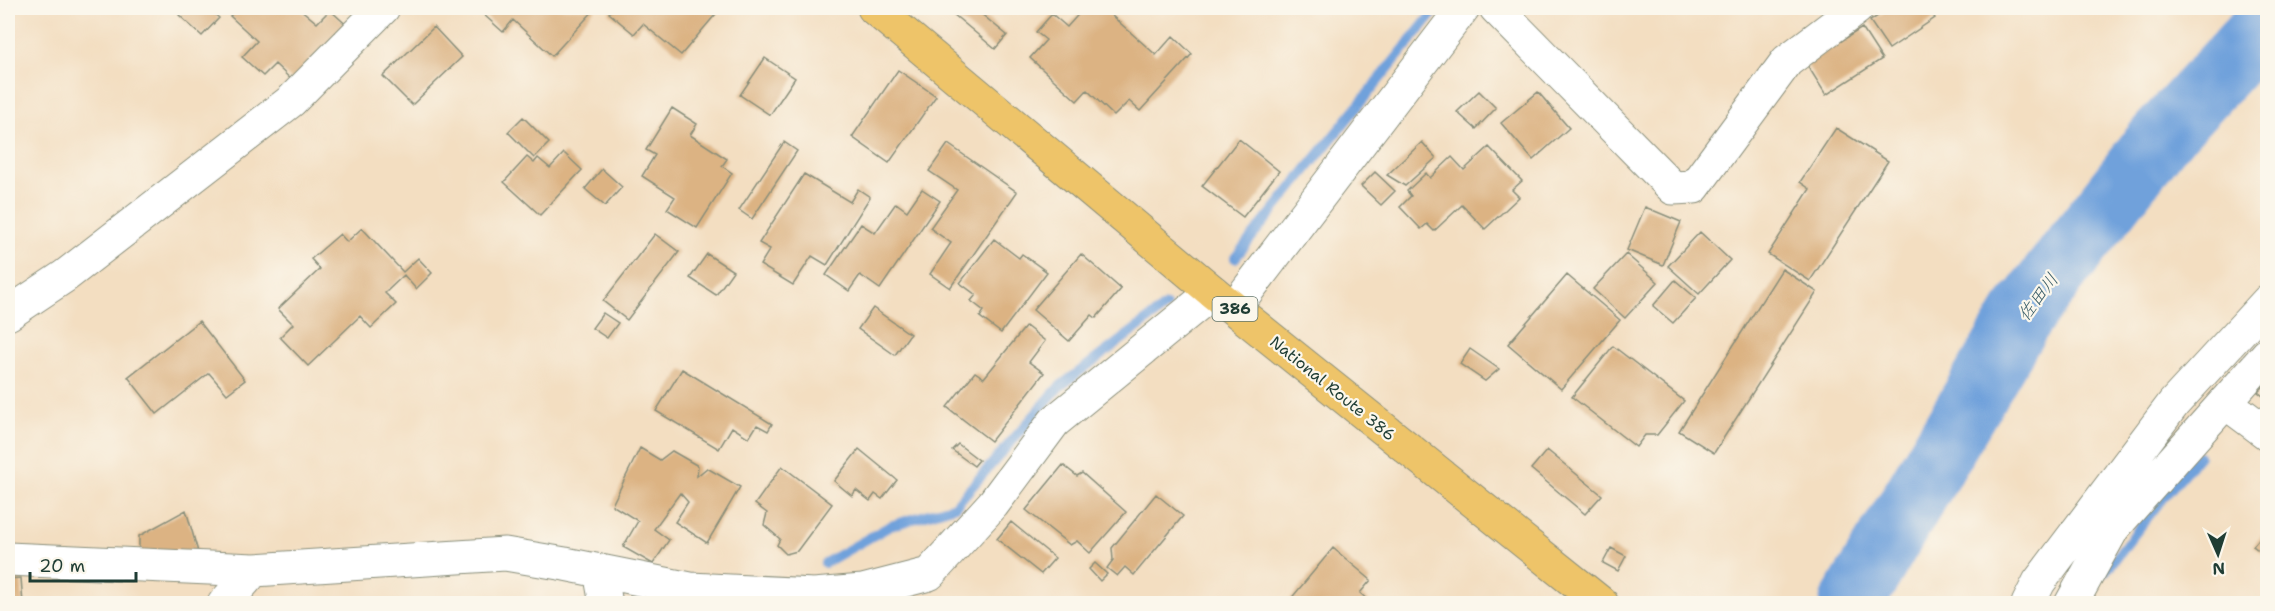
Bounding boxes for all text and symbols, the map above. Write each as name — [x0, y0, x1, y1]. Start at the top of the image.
water label: 佐田川 — [2012, 268, 2064, 326]
road number: 386 — [1212, 297, 1258, 321]
street label: National Route 386 — [1266, 331, 1400, 445]
north arrow — [2188, 524, 2248, 584]
scale bar — [30, 545, 136, 583]
text: 20 m — [39, 554, 85, 578]
text: N — [2212, 558, 2226, 579]

